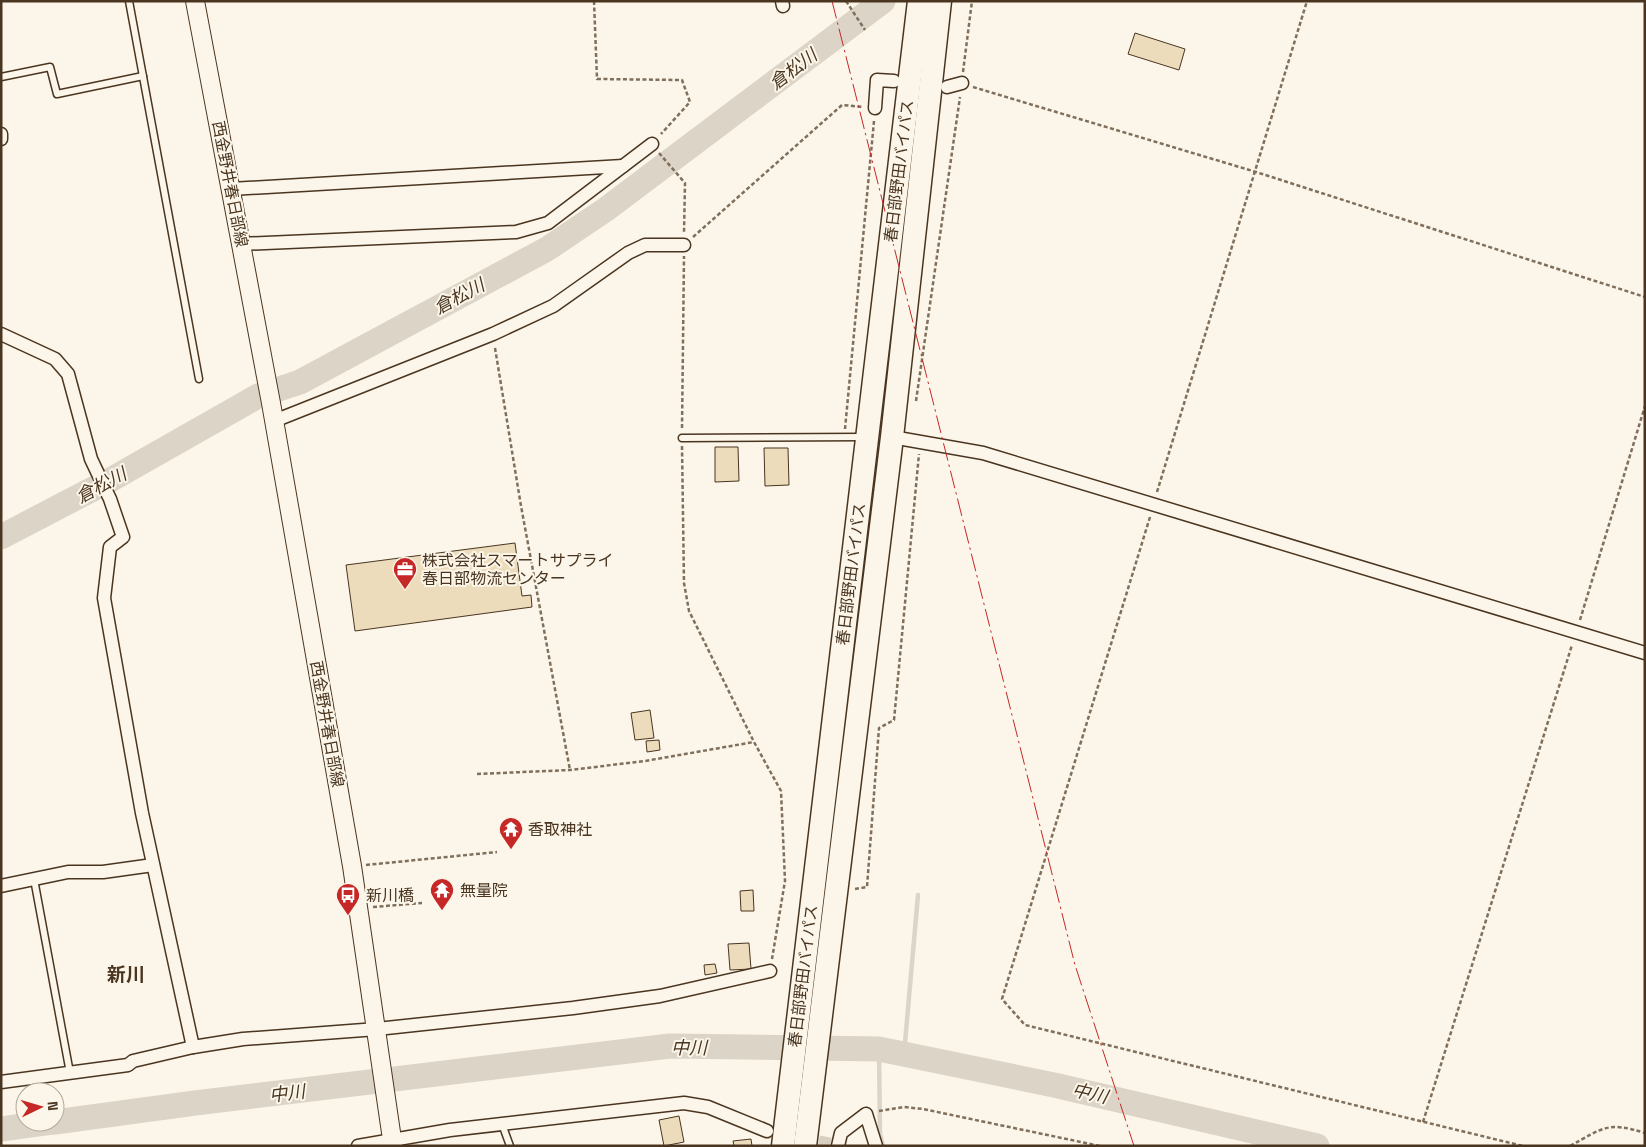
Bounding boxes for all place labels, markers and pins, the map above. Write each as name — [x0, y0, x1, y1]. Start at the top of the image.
place label: 株式会社スマートサプライ 春日部物流センター — [422, 550, 614, 589]
office icon: 株式会社スマートサプライ 春日部物流センター — [392, 556, 418, 590]
temple icon: 香取神社 — [498, 816, 524, 850]
place label: 香取神社 — [528, 819, 592, 840]
temple icon: 無量院 — [429, 877, 455, 911]
place label: 無量院 — [460, 880, 508, 901]
bus stop icon: 新川橋 — [335, 882, 361, 916]
place label: 新川橋 — [366, 885, 414, 906]

